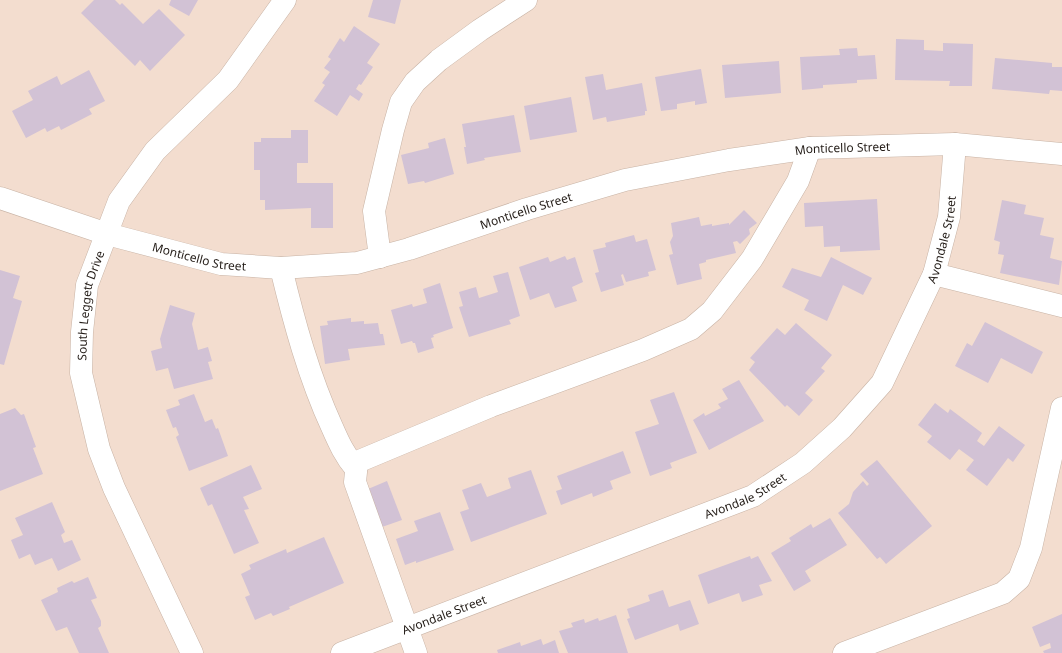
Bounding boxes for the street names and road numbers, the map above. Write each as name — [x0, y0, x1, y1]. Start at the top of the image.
street label: Monticello Street — [794, 137, 891, 159]
street label: Monticello Street — [477, 188, 574, 233]
street label: Avondale Street — [923, 194, 959, 286]
street label: Monticello Street — [151, 238, 247, 274]
street label: South Leggett Drive — [73, 248, 108, 361]
street label: Avondale Street — [702, 468, 790, 522]
street label: Avondale Street — [399, 590, 489, 638]

